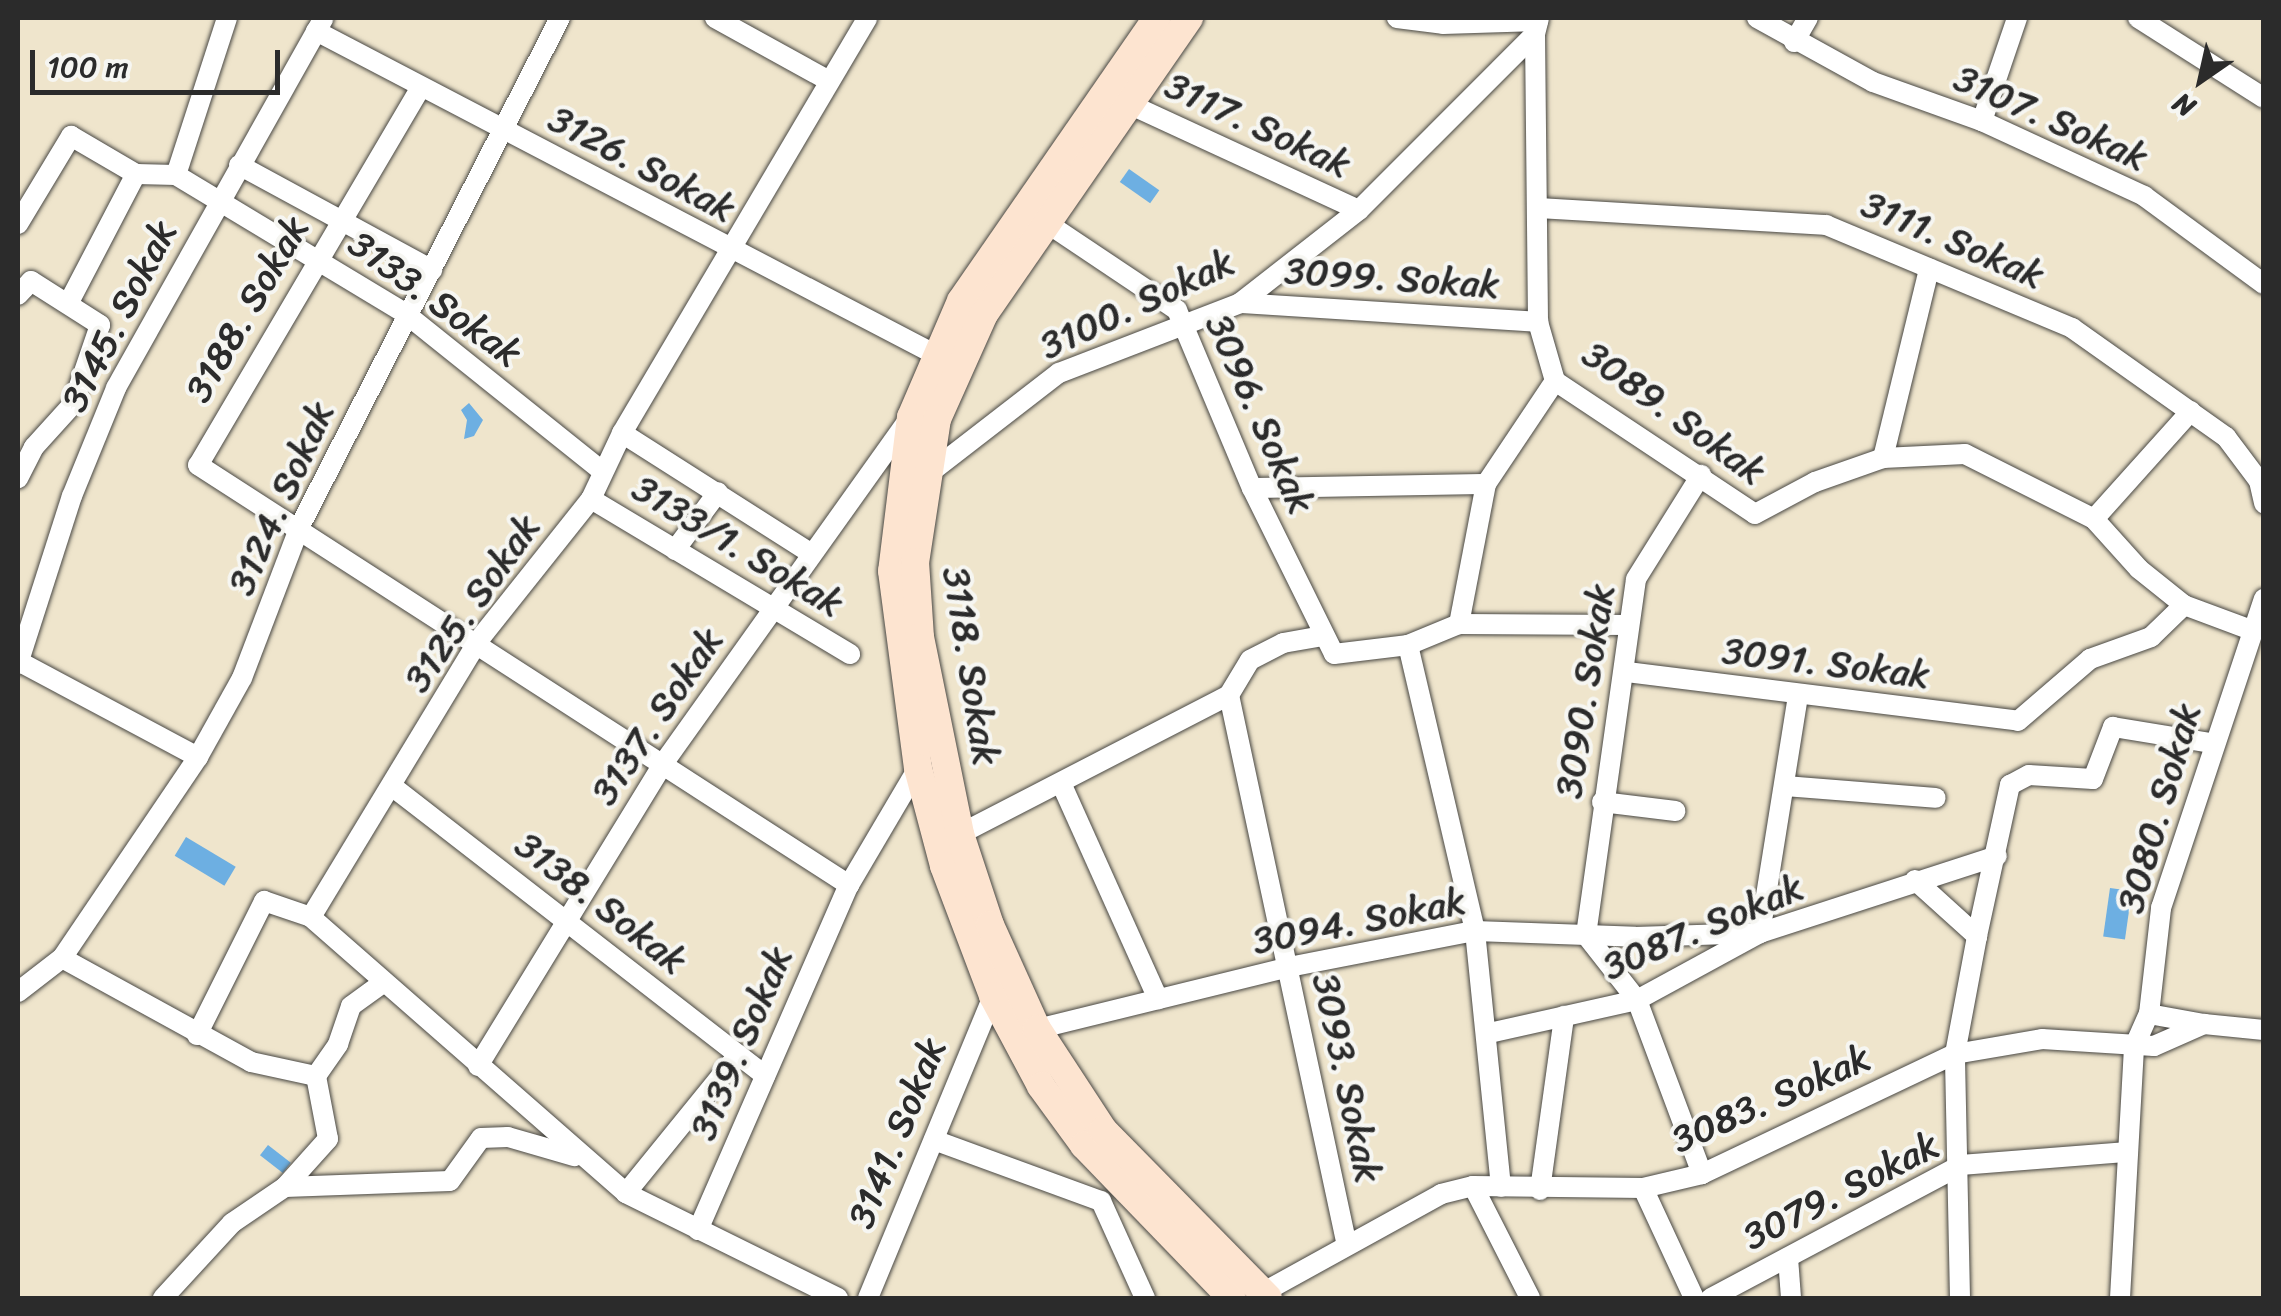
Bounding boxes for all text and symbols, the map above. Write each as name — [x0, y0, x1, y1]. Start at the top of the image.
scale bar — [35, 30, 285, 92]
north arrow — [2151, 30, 2251, 130]
text: 100 m — [47, 40, 129, 94]
street label: 3107. Sokak — [1947, 55, 2155, 181]
street label: 3117. Sokak — [1158, 62, 1358, 188]
text: N — [2162, 80, 2206, 131]
street label: 3126. Sokak — [541, 96, 743, 232]
street label: 3111. Sokak — [1855, 181, 2051, 299]
street label: 3188. Sokak — [176, 208, 318, 410]
street label: 3145. Sokak — [51, 213, 187, 419]
street label: 3133. Sokak — [340, 221, 530, 377]
street label: 3100. Sokak — [1033, 239, 1241, 369]
street label: 3099. Sokak — [1283, 248, 1501, 308]
street label: 3096. Sokak — [1196, 307, 1324, 521]
street label: 3089. Sokak — [1574, 331, 1774, 495]
street label: 3124. Sokak — [218, 394, 344, 602]
street label: 3133/1. Sokak — [624, 465, 852, 627]
street label: 3125. Sokak — [394, 505, 550, 701]
street label: 3118. Sokak — [933, 563, 1009, 769]
street label: 3090. Sokak — [1546, 581, 1624, 801]
street label: 3137. Sokak — [581, 619, 733, 813]
street label: 3091. Sokak — [1720, 628, 1932, 698]
street label: 3080. Sokak — [2107, 698, 2211, 918]
street label: 3138. Sokak — [506, 822, 696, 984]
street label: 3087. Sokak — [1596, 864, 1810, 990]
street label: 3094. Sokak — [1249, 878, 1469, 964]
street label: 3139. Sokak — [680, 940, 802, 1146]
street label: 3093. Sokak — [1303, 969, 1391, 1187]
street label: 3141. Sokak — [838, 1031, 956, 1235]
street label: 3083. Sokak — [1665, 1035, 1877, 1163]
street label: 3079. Sokak — [1735, 1122, 1947, 1260]

